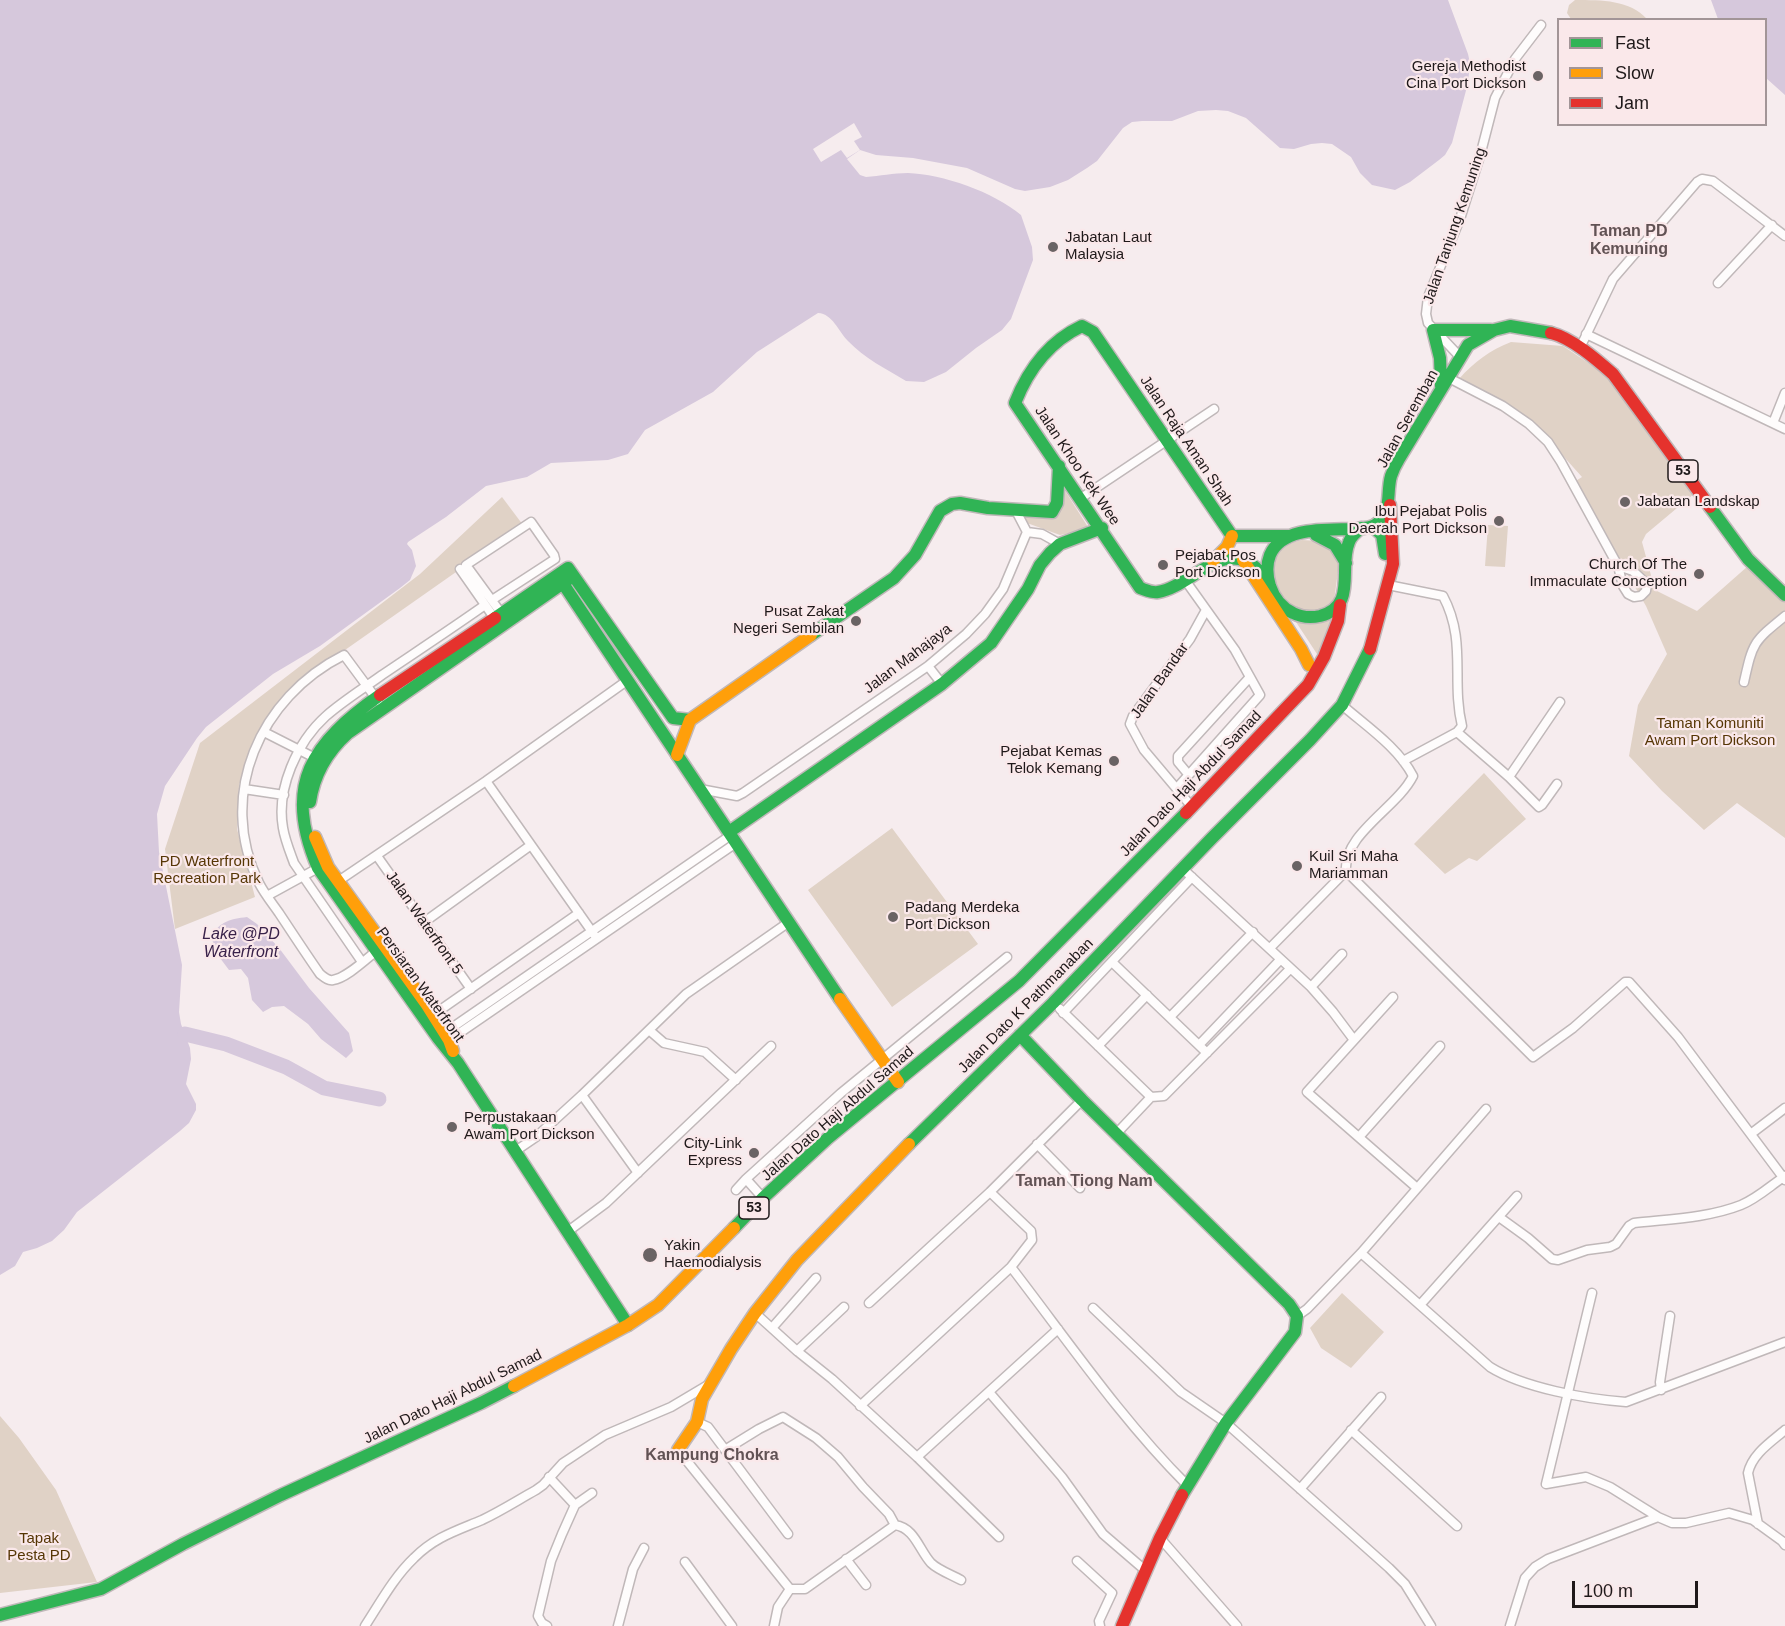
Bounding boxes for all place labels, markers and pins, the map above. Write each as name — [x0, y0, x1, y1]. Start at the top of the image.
place label: Gereja Methodist Cina Port Dickson — [1406, 58, 1526, 93]
marker: Gereja Methodist Cina Port Dickson — [1531, 69, 1545, 83]
place label: Jabatan Laut Malaysia — [1065, 229, 1152, 264]
marker: Jabatan Laut Malaysia — [1046, 240, 1060, 254]
place label: Jabatan Landskap — [1637, 493, 1760, 511]
marker: Jabatan Landskap — [1618, 495, 1632, 509]
place label: Ibu Pejabat Polis Daerah Port Dickson — [1349, 503, 1487, 538]
marker: Ibu Pejabat Polis Daerah Port Dickson — [1492, 514, 1506, 528]
place label: Pejabat Pos Port Dickson — [1175, 547, 1260, 582]
place label: Church Of The Immaculate Conception — [1529, 556, 1687, 591]
marker: Pejabat Pos Port Dickson — [1156, 558, 1170, 572]
marker: Church Of The Immaculate Conception — [1692, 567, 1706, 581]
place label: Pusat Zakat Negeri Sembilan — [733, 603, 844, 638]
marker: Pusat Zakat Negeri Sembilan — [849, 614, 863, 628]
place label: Pejabat Kemas Telok Kemang — [1000, 743, 1102, 778]
marker: Pejabat Kemas Telok Kemang — [1107, 754, 1121, 768]
place label: Kuil Sri Maha Mariamman — [1309, 848, 1398, 883]
marker: Kuil Sri Maha Mariamman — [1290, 859, 1304, 873]
place label: Padang Merdeka Port Dickson — [905, 899, 1019, 934]
marker: Padang Merdeka Port Dickson — [886, 910, 900, 924]
place label: Perpustakaan Awam Port Dickson — [464, 1109, 595, 1144]
marker: Perpustakaan Awam Port Dickson — [445, 1120, 459, 1134]
place label: City-Link Express — [684, 1135, 742, 1170]
marker: City-Link Express — [747, 1146, 761, 1160]
place label: Yakin Haemodialysis — [664, 1237, 762, 1272]
marker: Yakin Haemodialysis — [641, 1246, 659, 1264]

